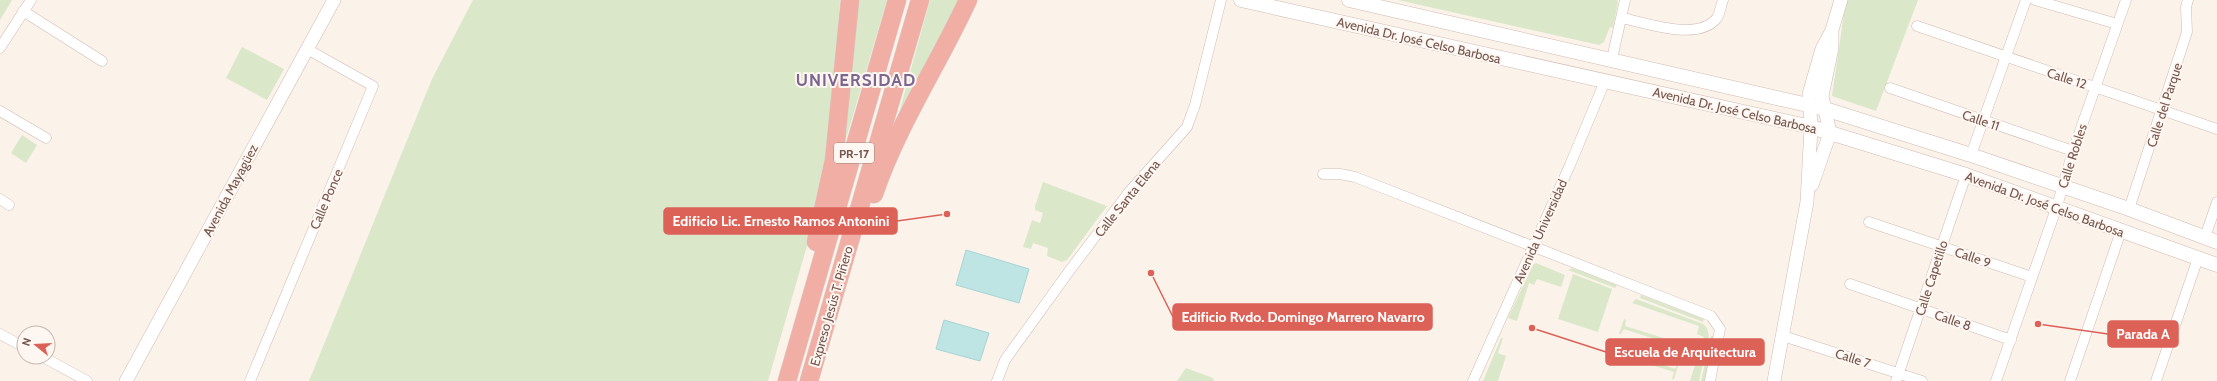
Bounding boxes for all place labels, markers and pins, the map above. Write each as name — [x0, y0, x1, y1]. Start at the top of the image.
callout: Edificio Lic. Ernesto Ramos Antonini — [664, 208, 897, 234]
callout: Edificio Rvdo. Domingo Marrero Navarro — [1173, 304, 1432, 330]
callout: Parada A — [2108, 321, 2178, 347]
callout: Escuela de Arquitectura — [1606, 339, 1764, 365]

